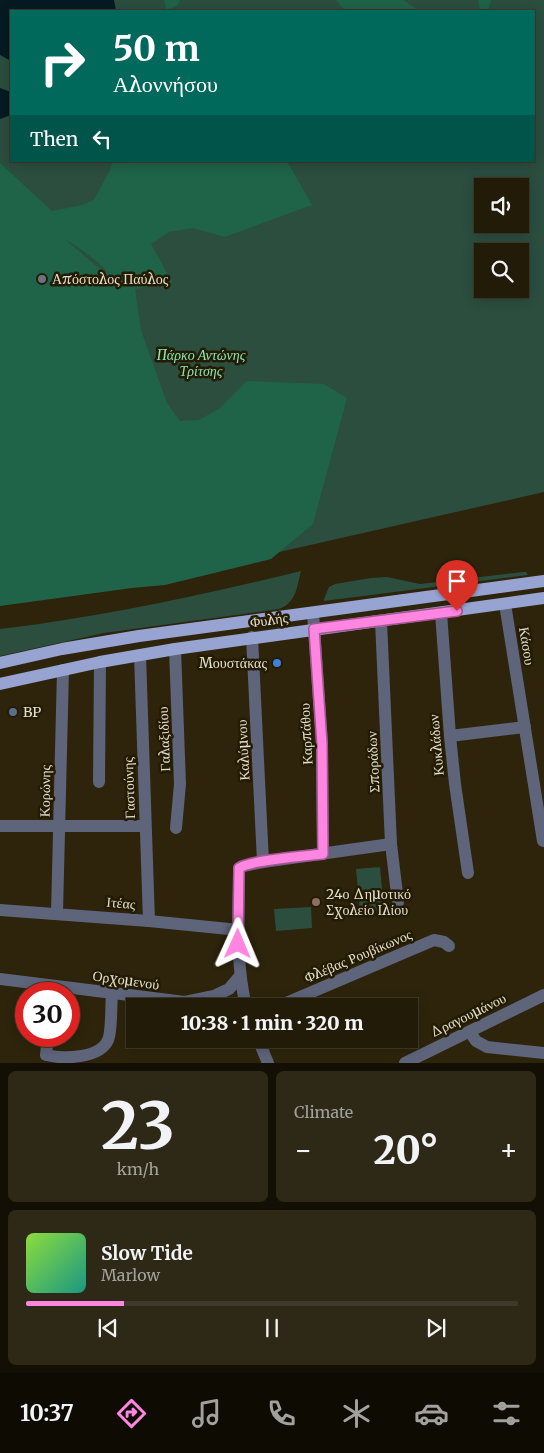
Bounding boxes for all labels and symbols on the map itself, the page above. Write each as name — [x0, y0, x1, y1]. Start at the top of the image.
place label: Απόστολος Παύλος — [52, 270, 169, 288]
marker: Απόστολος Παύλος — [36, 273, 48, 285]
park label: Πάρκο Αντώνης Τρίτσης — [157, 346, 246, 380]
pin — [436, 560, 478, 611]
street label: Φυλής — [249, 608, 290, 632]
street label: Κάσου — [515, 626, 539, 666]
place label: Μουστάκας — [199, 654, 267, 672]
marker: Μουστάκας — [271, 657, 283, 669]
place label: BP — [23, 703, 41, 721]
street label: Καρπάθου — [295, 703, 317, 765]
marker: BP — [7, 706, 19, 718]
street label: Γαλαξιδίου — [154, 706, 174, 772]
street label: Κυκλάδων — [424, 713, 448, 777]
street label: Καλύμνου — [232, 719, 254, 781]
street label: Σποράδων — [362, 731, 384, 793]
street label: Γαστούνης — [119, 756, 139, 819]
street label: Κορώνης — [36, 764, 54, 817]
place label: 24ο Δημοτικό Σχολείο Ιλίου — [326, 885, 411, 919]
street label: Ιτέας — [106, 893, 137, 913]
marker: 24ο Δημοτικό Σχολείο Ιλίου — [310, 896, 322, 908]
position arrow — [211, 917, 263, 969]
street label: Φλέβας Ρουβίκωνος — [301, 925, 415, 987]
street label: Ορχομενού — [91, 966, 161, 994]
speed limit sign: 30 — [15, 982, 80, 1047]
street label: Δραγουμάνου — [427, 989, 509, 1041]

